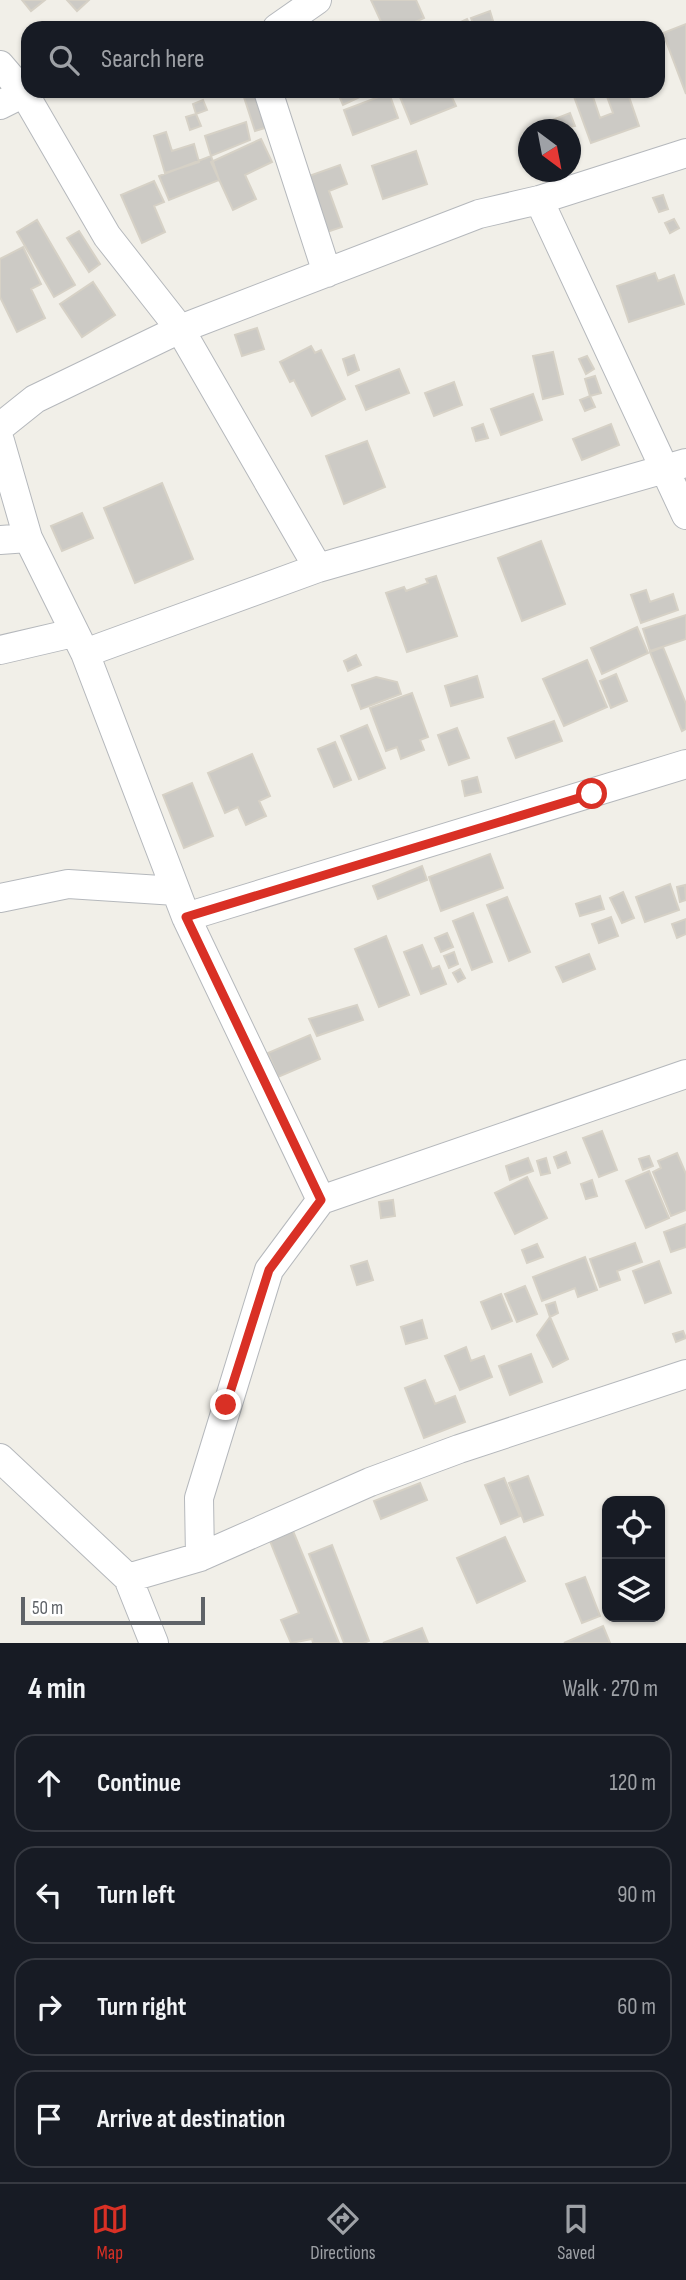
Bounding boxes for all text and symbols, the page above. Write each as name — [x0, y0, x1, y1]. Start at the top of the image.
search box — [21, 21, 665, 98]
icon: search — [45, 41, 83, 79]
text: Search here — [101, 44, 204, 75]
north arrow — [518, 119, 581, 182]
route start — [576, 778, 607, 809]
route end — [210, 1389, 241, 1420]
map controls — [602, 1496, 665, 1622]
button: locate — [602, 1496, 665, 1559]
button: layers — [602, 1559, 665, 1622]
scale bar — [21, 1594, 205, 1626]
text: 50 m — [32, 1597, 63, 1620]
text: 4 min — [28, 1671, 86, 1707]
text: Walk · 270 m — [563, 1675, 658, 1703]
icon: ahead — [30, 1764, 68, 1802]
text: Continue — [97, 1768, 181, 1799]
text: 120 m — [610, 1769, 656, 1797]
icon: left — [30, 1876, 68, 1914]
text: Turn left — [97, 1880, 175, 1911]
text: 90 m — [617, 1881, 656, 1909]
icon: right — [30, 1988, 68, 2026]
text: Turn right — [97, 1992, 186, 2023]
text: 60 m — [617, 1993, 656, 2021]
icon: arrive — [30, 2100, 68, 2138]
text: Arrive at destination — [97, 2104, 285, 2135]
tab: Map — [91, 2200, 129, 2265]
tab: Directions — [310, 2200, 376, 2265]
tab: Saved — [557, 2200, 595, 2265]

